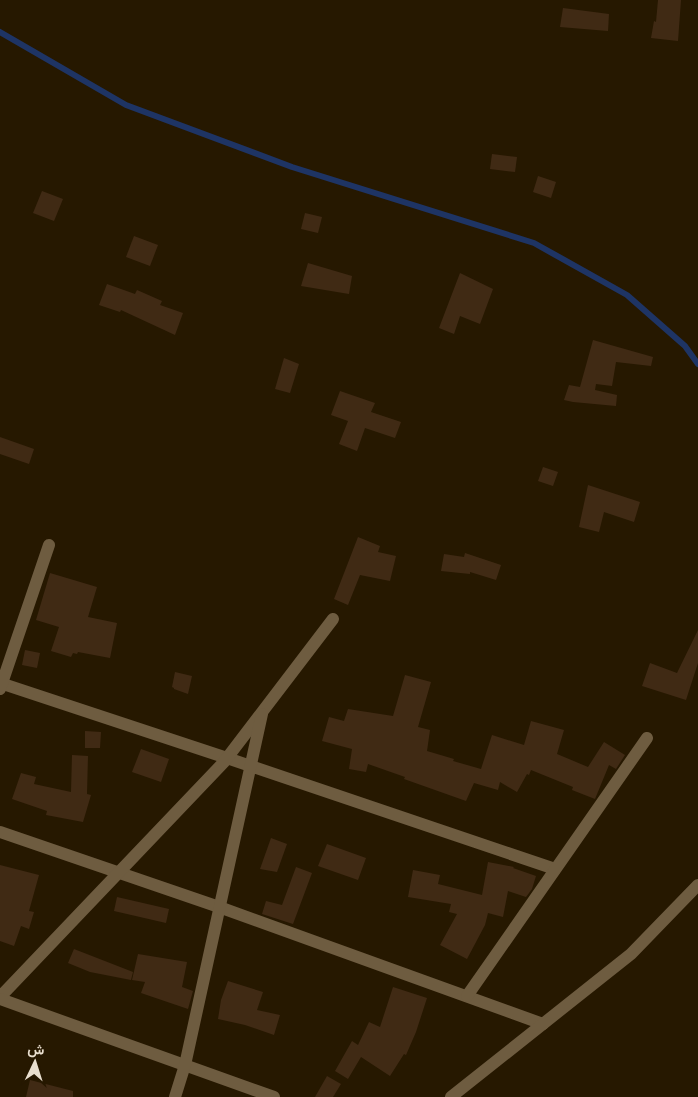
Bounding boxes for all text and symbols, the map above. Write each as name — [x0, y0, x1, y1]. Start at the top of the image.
north arrow — [10, 1037, 60, 1087]
text: ش — [27, 1039, 45, 1059]

